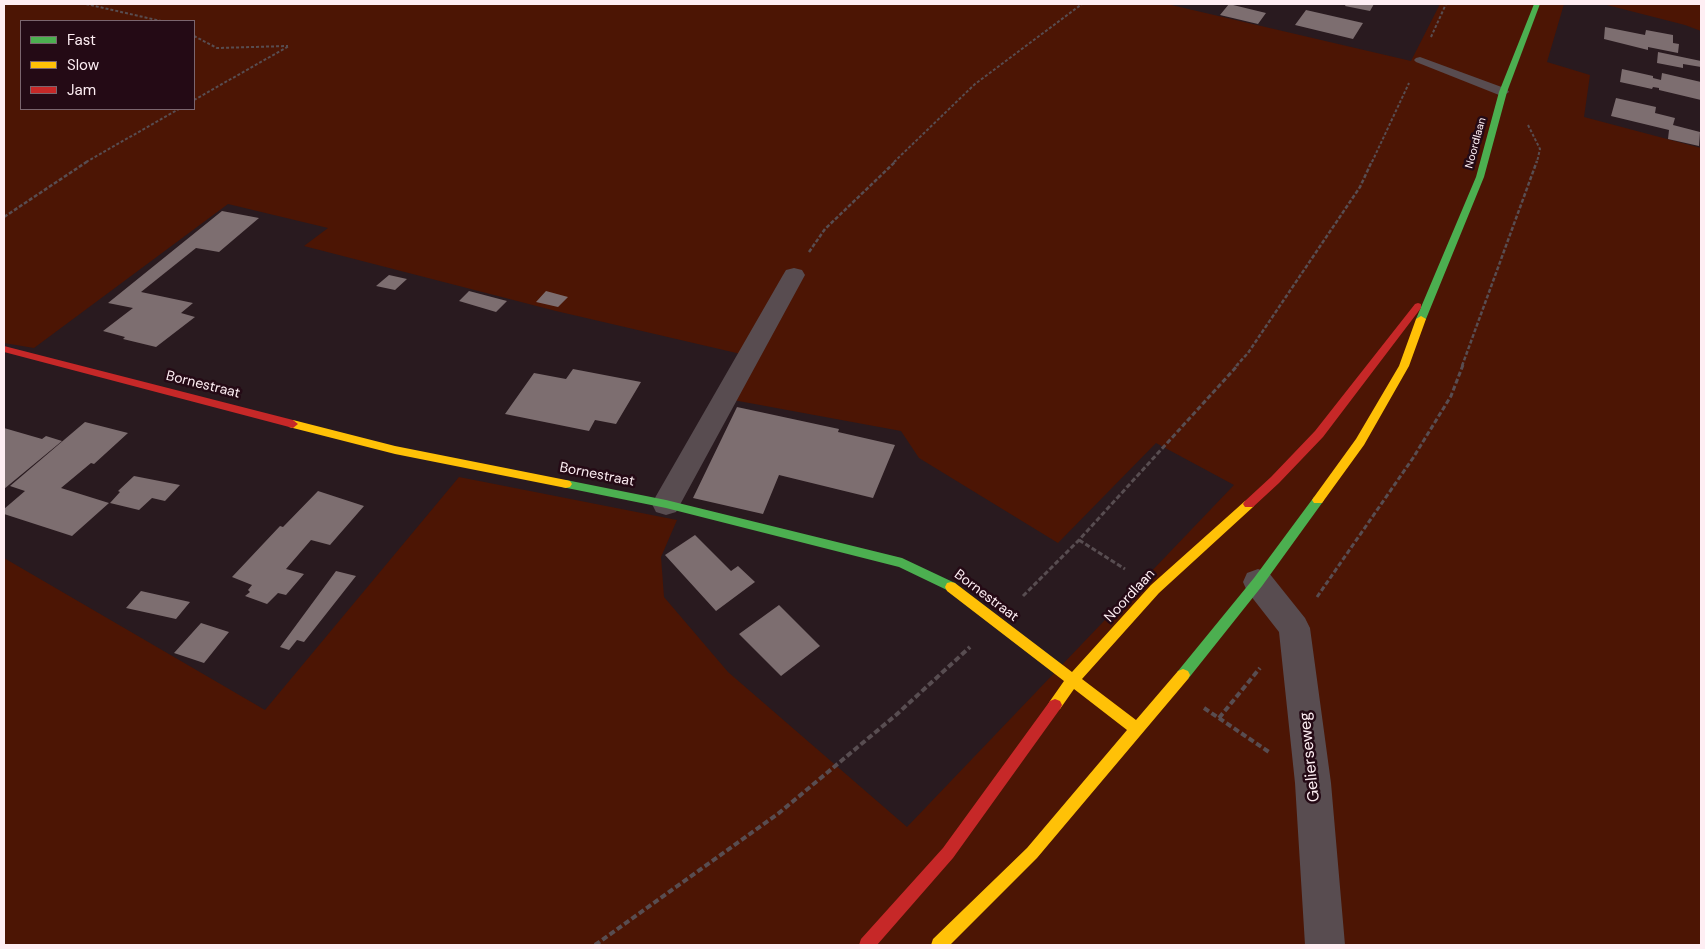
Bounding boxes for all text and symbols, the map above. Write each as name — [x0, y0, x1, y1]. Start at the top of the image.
legend — [20, 20, 195, 110]
text: Fast — [67, 30, 96, 50]
text: Slow — [67, 55, 99, 75]
text: Jam — [67, 80, 96, 100]
street label: Noordlaan — [1463, 116, 1489, 170]
street label: Bornestraat — [164, 368, 242, 402]
street label: Bornestraat — [558, 460, 636, 490]
street label: Bornestraat — [951, 566, 1021, 626]
street label: Noordlaan — [1101, 566, 1159, 626]
street label: Gelierseweg — [1296, 711, 1324, 803]

